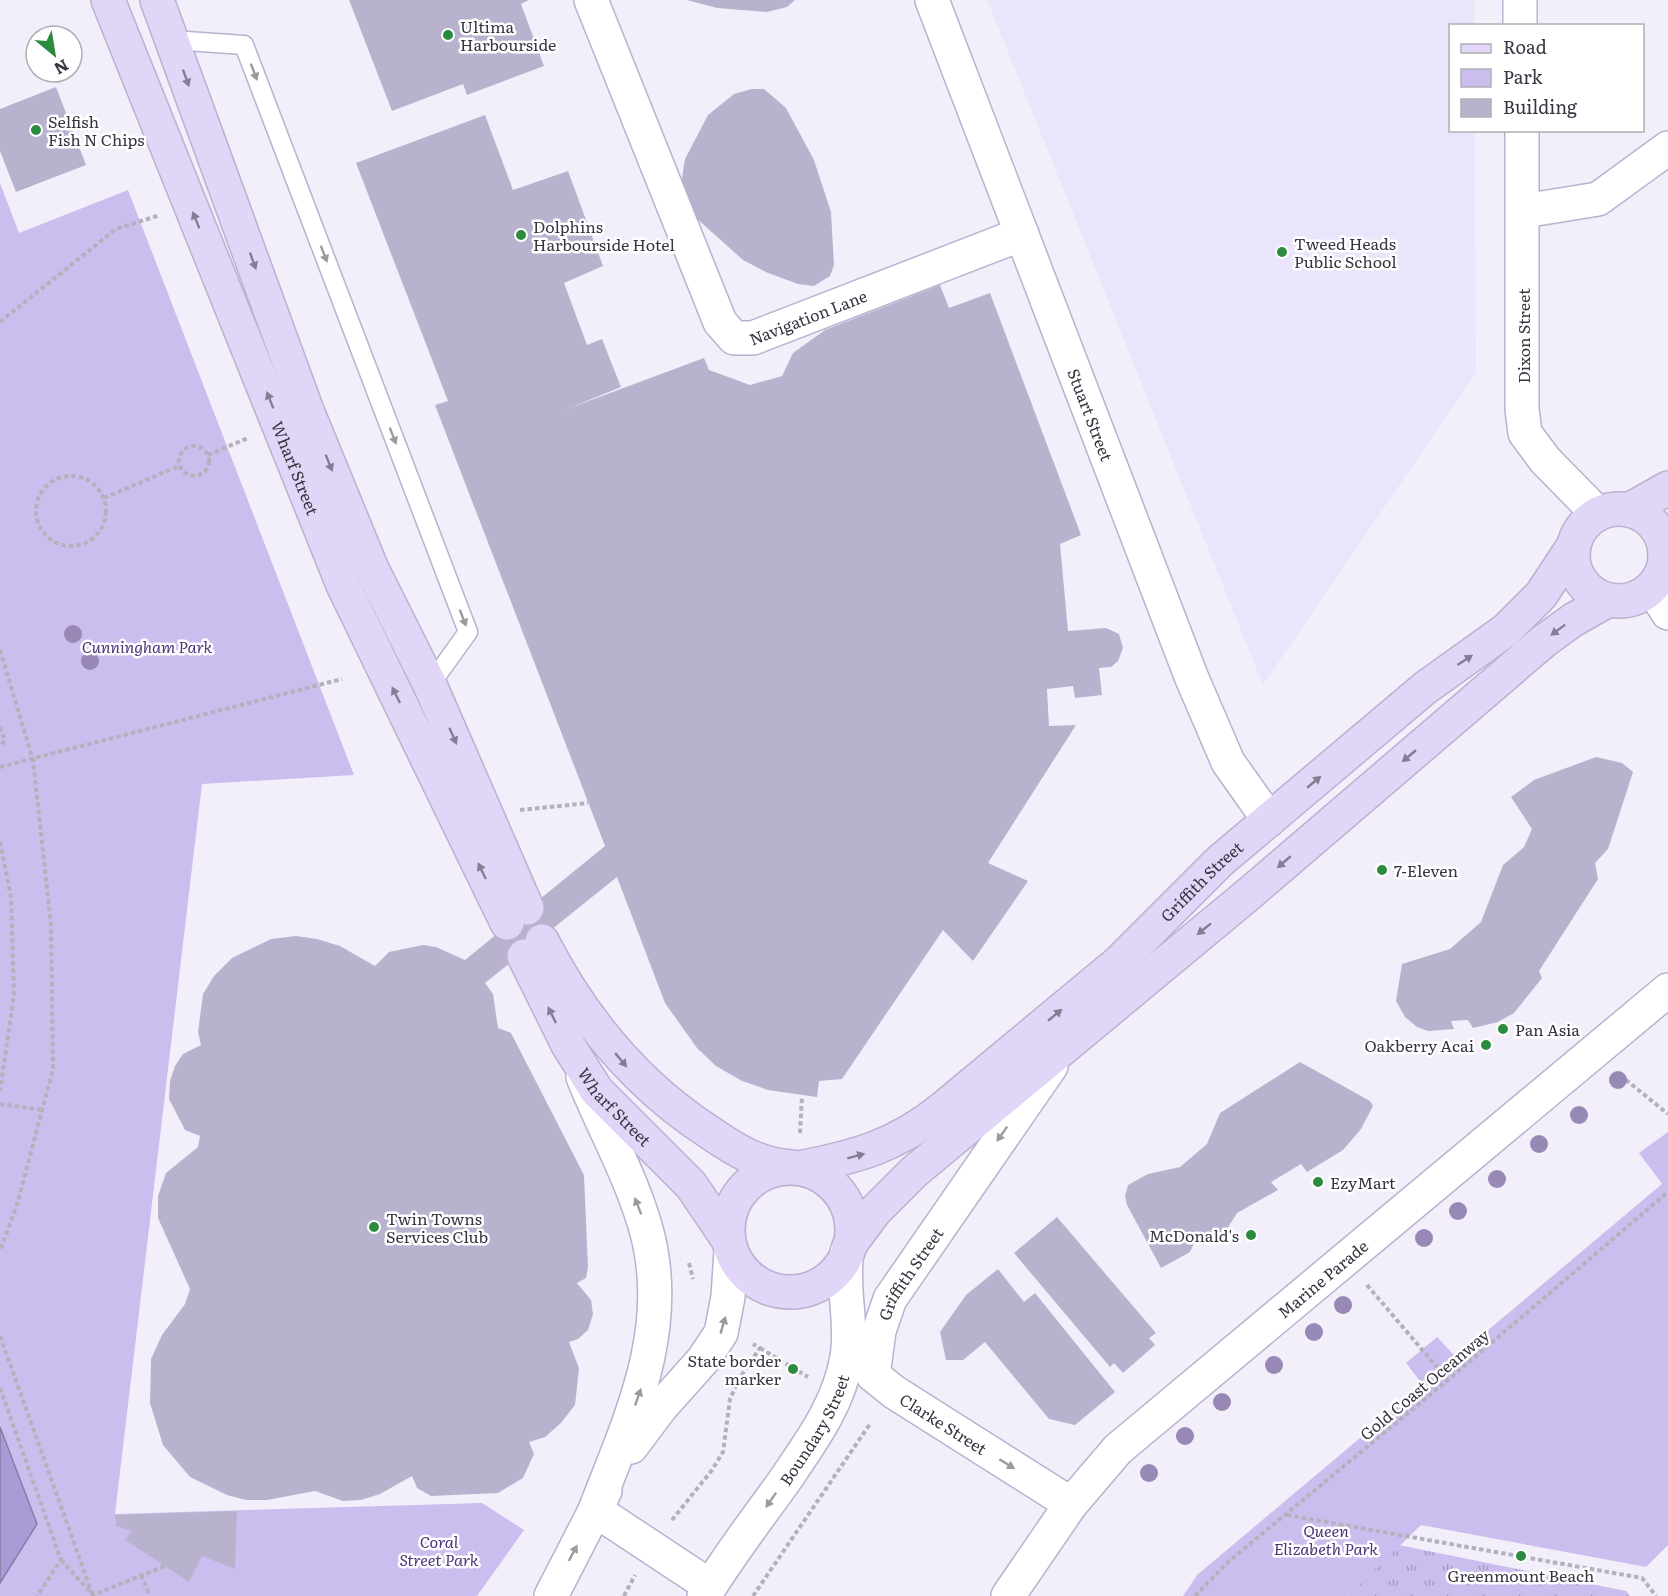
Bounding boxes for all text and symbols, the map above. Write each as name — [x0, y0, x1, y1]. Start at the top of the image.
place label: Ultima Harbourside — [460, 14, 556, 56]
north arrow — [24, 24, 84, 84]
legend — [1449, 24, 1644, 132]
marker: Ultima Harbourside — [441, 28, 455, 42]
text: Road — [1503, 33, 1547, 60]
text: N — [50, 54, 74, 82]
one-way arrow — [250, 63, 259, 81]
text: Park — [1503, 63, 1544, 90]
one-way arrow — [181, 69, 191, 87]
text: Building — [1503, 93, 1578, 120]
place label: Selfish Fish N Chips — [48, 109, 144, 151]
marker: Selfish Fish N Chips — [29, 123, 43, 137]
one-way arrow — [191, 211, 200, 229]
place label: Dolphins Harbourside Hotel — [533, 214, 675, 256]
marker: Dolphins Harbourside Hotel — [514, 228, 528, 242]
place label: Tweed Heads Public School — [1294, 231, 1397, 273]
one-way arrow — [319, 245, 329, 263]
marker: Tweed Heads Public School — [1275, 245, 1289, 259]
one-way arrow — [248, 252, 258, 270]
street label: Navigation Lane — [745, 283, 870, 350]
street label: Dixon Street — [1511, 288, 1535, 384]
street label: Stuart Street — [1062, 365, 1120, 465]
one-way arrow — [265, 391, 275, 409]
street label: Wharf Street — [266, 417, 326, 519]
one-way arrow — [389, 427, 399, 445]
one-way arrow — [324, 454, 334, 472]
one-way arrow — [458, 610, 468, 628]
one-way arrow — [1551, 624, 1566, 636]
park label: Cunningham Park — [82, 634, 212, 658]
one-way arrow — [1457, 654, 1473, 665]
one-way arrow — [392, 687, 401, 704]
one-way arrow — [448, 727, 458, 745]
one-way arrow — [1402, 749, 1417, 762]
one-way arrow — [1306, 776, 1321, 789]
street label: Griffith Street — [1154, 835, 1248, 927]
one-way arrow — [1277, 855, 1292, 869]
place label: 7-Eleven — [1394, 858, 1458, 882]
one-way arrow — [478, 862, 487, 879]
marker: 7-Eleven — [1375, 863, 1389, 877]
one-way arrow — [1196, 923, 1212, 936]
one-way arrow — [548, 1007, 557, 1024]
one-way arrow — [1047, 1009, 1063, 1022]
place label: Pan Asia — [1515, 1017, 1580, 1041]
marker: Pan Asia — [1496, 1022, 1510, 1036]
place label: Oakberry Acai — [1364, 1033, 1474, 1057]
marker: Oakberry Acai — [1479, 1038, 1493, 1052]
one-way arrow — [614, 1052, 627, 1067]
street label: Wharf Street — [573, 1062, 657, 1151]
one-way arrow — [996, 1125, 1008, 1141]
one-way arrow — [847, 1151, 865, 1161]
place label: EzyMart — [1330, 1170, 1396, 1194]
marker: EzyMart — [1311, 1175, 1325, 1189]
one-way arrow — [633, 1197, 642, 1215]
place label: Twin Towns Services Club — [386, 1206, 488, 1248]
marker: Twin Towns Services Club — [367, 1220, 381, 1234]
street label: Griffith Street — [872, 1222, 949, 1323]
place label: McDonald's — [1149, 1223, 1239, 1247]
marker: McDonald's — [1244, 1228, 1258, 1242]
street label: Marine Parade — [1272, 1234, 1373, 1323]
one-way arrow — [718, 1316, 728, 1334]
street label: Gold Coast Oceanway — [1354, 1322, 1495, 1445]
place label: State border marker — [688, 1348, 781, 1390]
marker: State border marker — [786, 1362, 800, 1376]
street label: Boundary Street — [773, 1371, 855, 1490]
street label: Clarke Street — [895, 1387, 992, 1460]
one-way arrow — [634, 1388, 643, 1406]
one-way arrow — [999, 1458, 1015, 1469]
one-way arrow — [766, 1492, 777, 1508]
park label: Queen Elizabeth Park — [1274, 1518, 1378, 1560]
park label: Coral Street Park — [399, 1529, 479, 1571]
one-way arrow — [568, 1545, 578, 1562]
marker: Greenmount Beach — [1514, 1549, 1528, 1563]
place label: Greenmount Beach — [1448, 1563, 1595, 1587]

